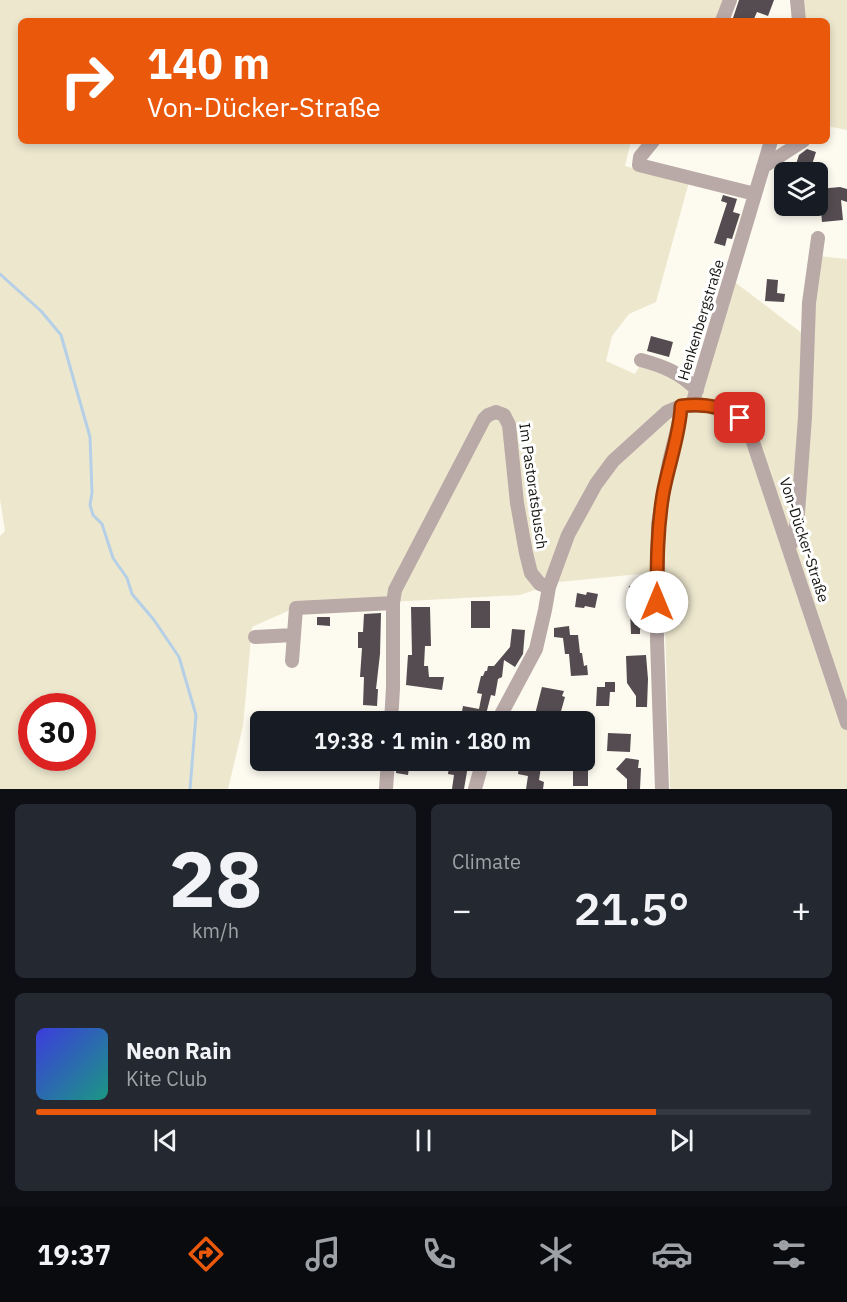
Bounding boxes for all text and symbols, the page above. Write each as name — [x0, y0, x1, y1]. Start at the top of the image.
text: 140 m — [147, 36, 270, 91]
icon: right — [48, 42, 126, 120]
text: Von-Dücker-Straße — [147, 89, 381, 124]
map controls — [774, 162, 828, 216]
button: layers — [774, 162, 828, 216]
street label: Henkenbergstraße — [673, 257, 728, 383]
pin — [714, 392, 765, 443]
icon: arrive — [723, 401, 756, 434]
street label: Im Pastoratsbusch — [515, 422, 552, 550]
street label: Von-Dücker-Straße — [775, 475, 834, 604]
position arrow — [625, 570, 689, 634]
speed limit sign: 30 — [18, 693, 96, 771]
text: 19:38 · 1 min · 180 m — [314, 726, 531, 755]
text: 28 — [169, 827, 262, 928]
text: Climate — [452, 848, 521, 875]
text: 21.5° — [574, 879, 689, 937]
text: − — [452, 888, 472, 931]
text: + — [791, 888, 811, 931]
text: km/h — [192, 917, 239, 944]
text: Neon Rain — [126, 1036, 232, 1065]
text: Kite Club — [126, 1065, 207, 1092]
icon: previous — [149, 1124, 182, 1157]
icon: pause — [407, 1124, 440, 1157]
icon: next — [665, 1124, 698, 1157]
icon: directions — [185, 1233, 227, 1275]
icon: music — [302, 1233, 344, 1275]
icon: phone — [418, 1233, 460, 1275]
icon: climate — [535, 1233, 577, 1275]
icon: car — [651, 1233, 693, 1275]
icon: filters — [768, 1233, 810, 1275]
text: 19:37 — [37, 1237, 111, 1272]

